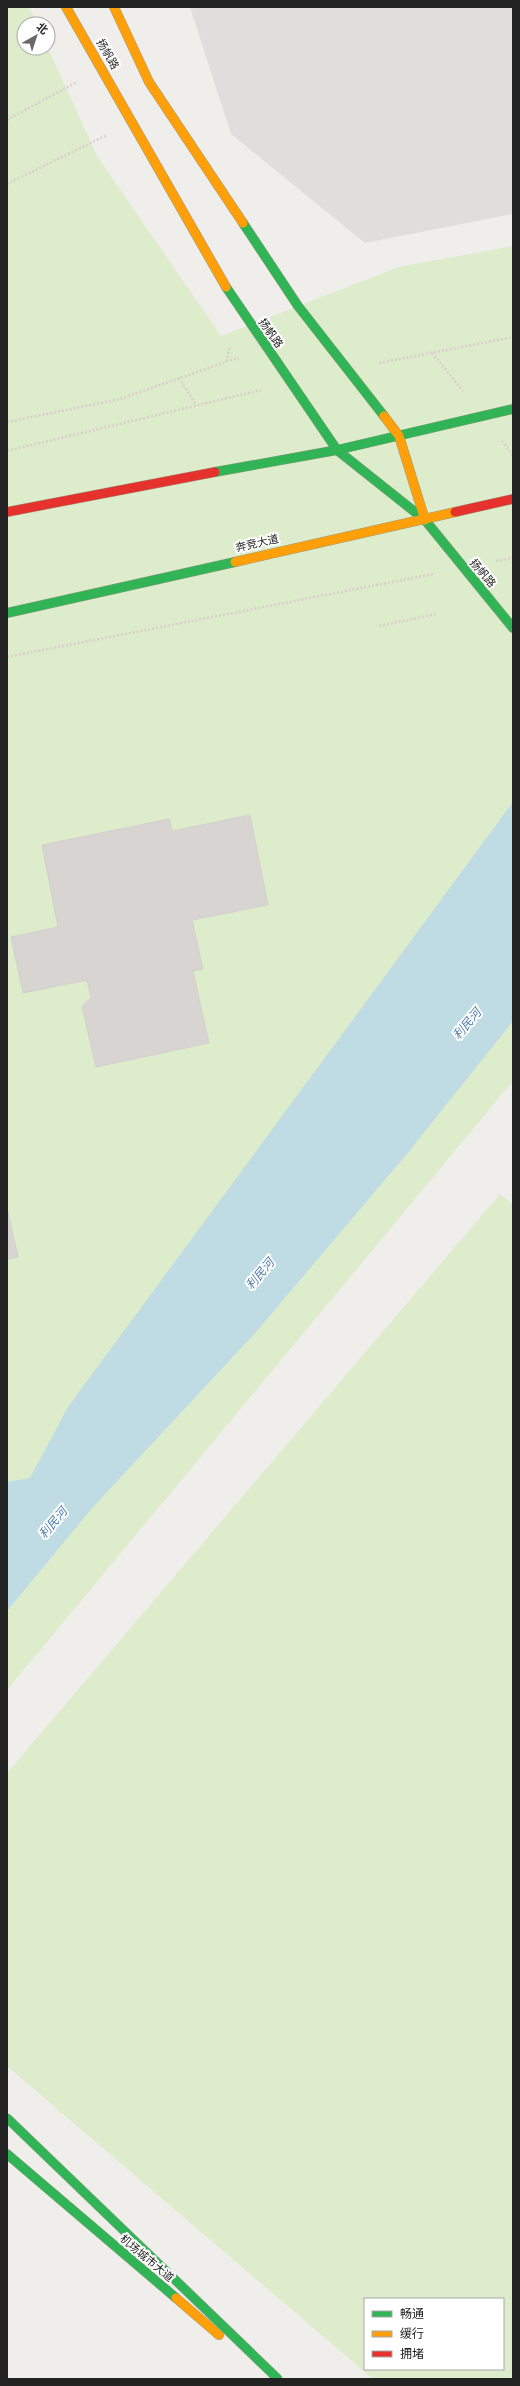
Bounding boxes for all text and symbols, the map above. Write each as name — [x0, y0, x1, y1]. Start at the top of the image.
north arrow — [16, 16, 56, 56]
text: 北 — [34, 20, 50, 36]
street label: 扬帆路 — [95, 37, 121, 71]
street label: 扬帆路 — [257, 316, 285, 350]
street label: 奔竞大道 — [234, 532, 280, 554]
street label: 扬帆路 — [468, 557, 498, 589]
water label: 利民河 — [450, 1004, 485, 1042]
water label: 利民河 — [243, 1254, 278, 1292]
water label: 利民河 — [36, 1503, 71, 1541]
street label: 机场城市大道 — [118, 2232, 176, 2284]
legend — [364, 2298, 504, 2370]
text: 畅通 — [400, 2307, 424, 2321]
text: 缓行 — [400, 2327, 424, 2341]
text: 拥堵 — [400, 2347, 424, 2361]

